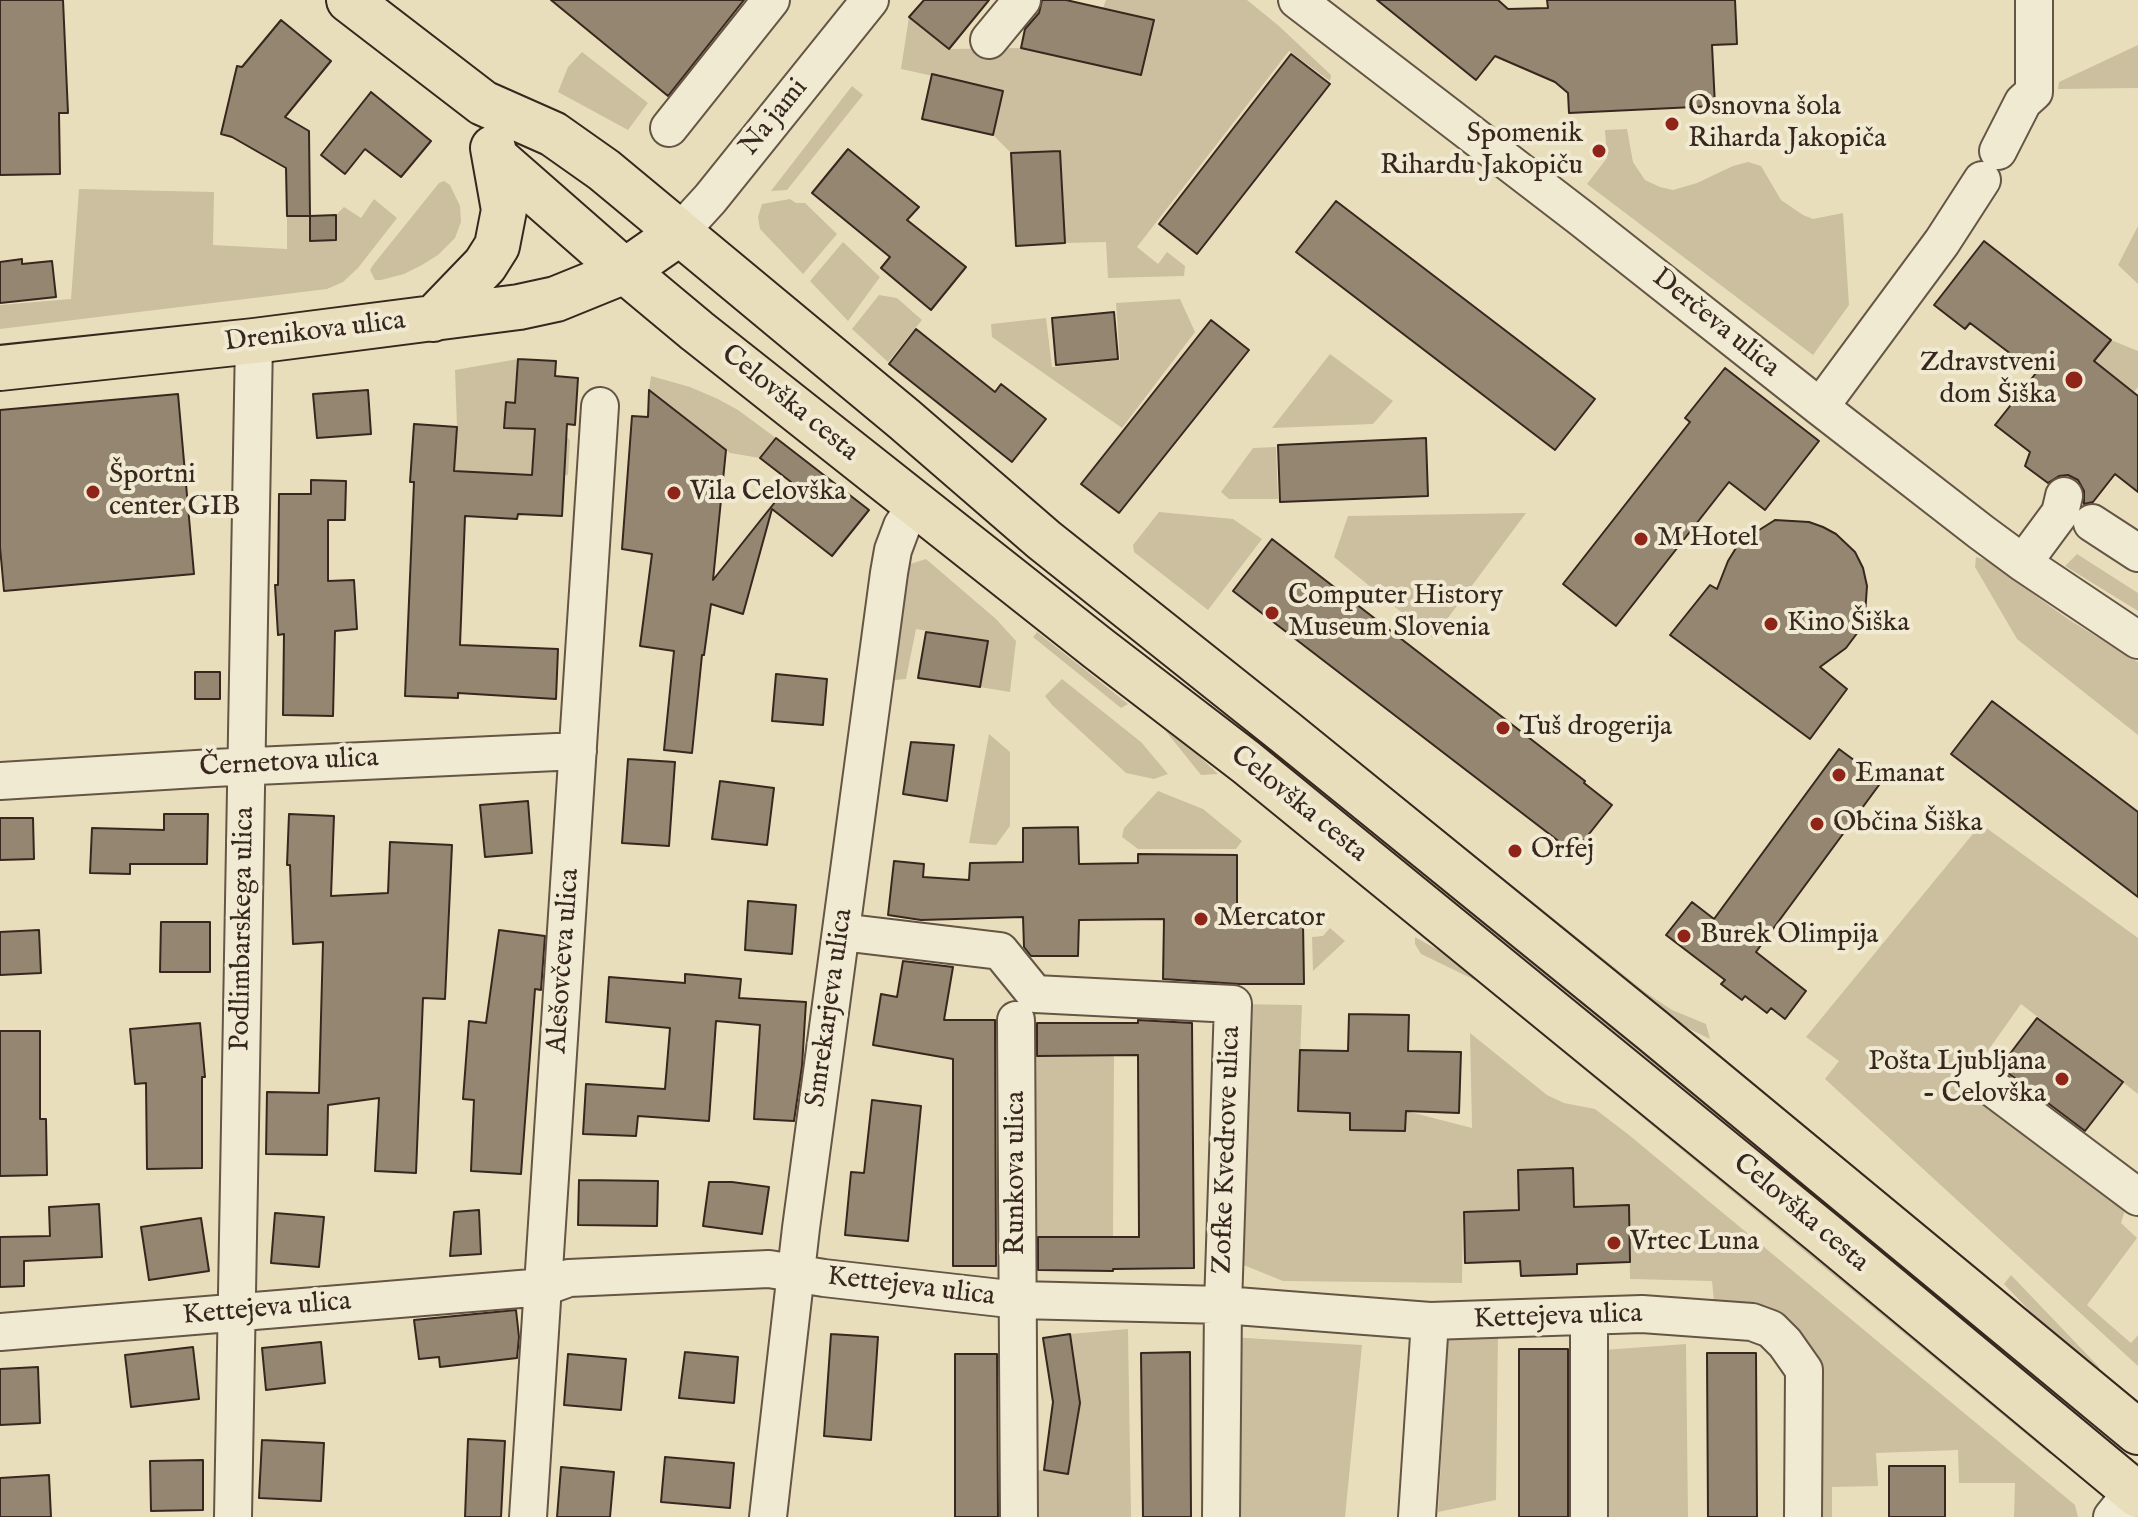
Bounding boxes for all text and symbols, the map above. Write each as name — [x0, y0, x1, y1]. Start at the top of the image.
street label: Na jami — [734, 73, 816, 163]
place label: Osnovna šola Riharda Jakopiča — [1688, 91, 1886, 157]
marker: Osnovna šola Riharda Jakopiča — [1663, 115, 1681, 133]
place label: Spomenik Rihardu Jakopiču — [1380, 118, 1583, 184]
marker: Spomenik Rihardu Jakopiču — [1590, 142, 1608, 160]
street label: Derčeva ulica — [1644, 262, 1786, 386]
street label: Drenikova ulica — [223, 305, 407, 361]
street label: Celovška cesta — [714, 338, 864, 470]
place label: Zdravstveni dom Šiška — [1920, 347, 2056, 413]
marker: Zdravstveni dom Šiška — [2063, 369, 2085, 391]
place label: Športni center GIB — [109, 459, 240, 525]
place label: Vila Celovška — [690, 476, 846, 510]
marker: Športni center GIB — [84, 483, 102, 501]
marker: Vila Celovška — [665, 484, 683, 502]
place label: M Hotel — [1657, 522, 1758, 556]
marker: M Hotel — [1632, 530, 1650, 548]
place label: Computer History Museum Slovenia — [1288, 580, 1503, 646]
marker: Computer History Museum Slovenia — [1263, 604, 1281, 622]
place label: Kino Šiška — [1787, 607, 1910, 641]
marker: Kino Šiška — [1762, 615, 1780, 633]
place label: Tuš drogerija — [1519, 711, 1672, 745]
marker: Tuš drogerija — [1494, 719, 1512, 737]
street label: Celovška cesta — [1223, 739, 1373, 871]
street label: Černetova ulica — [198, 743, 380, 785]
place label: Emanat — [1855, 758, 1945, 792]
marker: Emanat — [1830, 766, 1848, 784]
street label: Podlimbarskega ulica — [225, 807, 263, 1051]
place label: Občina Šiška — [1833, 807, 1983, 841]
marker: Občina Šiška — [1808, 815, 1826, 833]
place label: Orfej — [1531, 834, 1594, 868]
marker: Orfej — [1506, 842, 1524, 860]
street label: Alešovčeva ulica — [542, 867, 588, 1055]
place label: Mercator — [1217, 902, 1325, 936]
street label: Smrekarjeva ulica — [800, 907, 862, 1109]
marker: Mercator — [1192, 910, 1210, 928]
place label: Burek Olimpija — [1700, 919, 1878, 953]
marker: Burek Olimpija — [1675, 927, 1693, 945]
street label: Zofke Kvedrove ulica — [1207, 1025, 1249, 1275]
place label: Pošta Ljubljana - Celovška — [1868, 1046, 2046, 1112]
marker: Pošta Ljubljana - Celovška — [2053, 1070, 2071, 1088]
street label: Runkova ulica — [1000, 1091, 1034, 1255]
street label: Celovška cesta — [1725, 1147, 1875, 1281]
place label: Vrtec Luna — [1630, 1226, 1759, 1260]
marker: Vrtec Luna — [1605, 1234, 1623, 1252]
street label: Kettejeva ulica — [825, 1261, 997, 1315]
street label: Kettejeva ulica — [181, 1286, 353, 1334]
street label: Kettejeva ulica — [1473, 1298, 1643, 1338]

